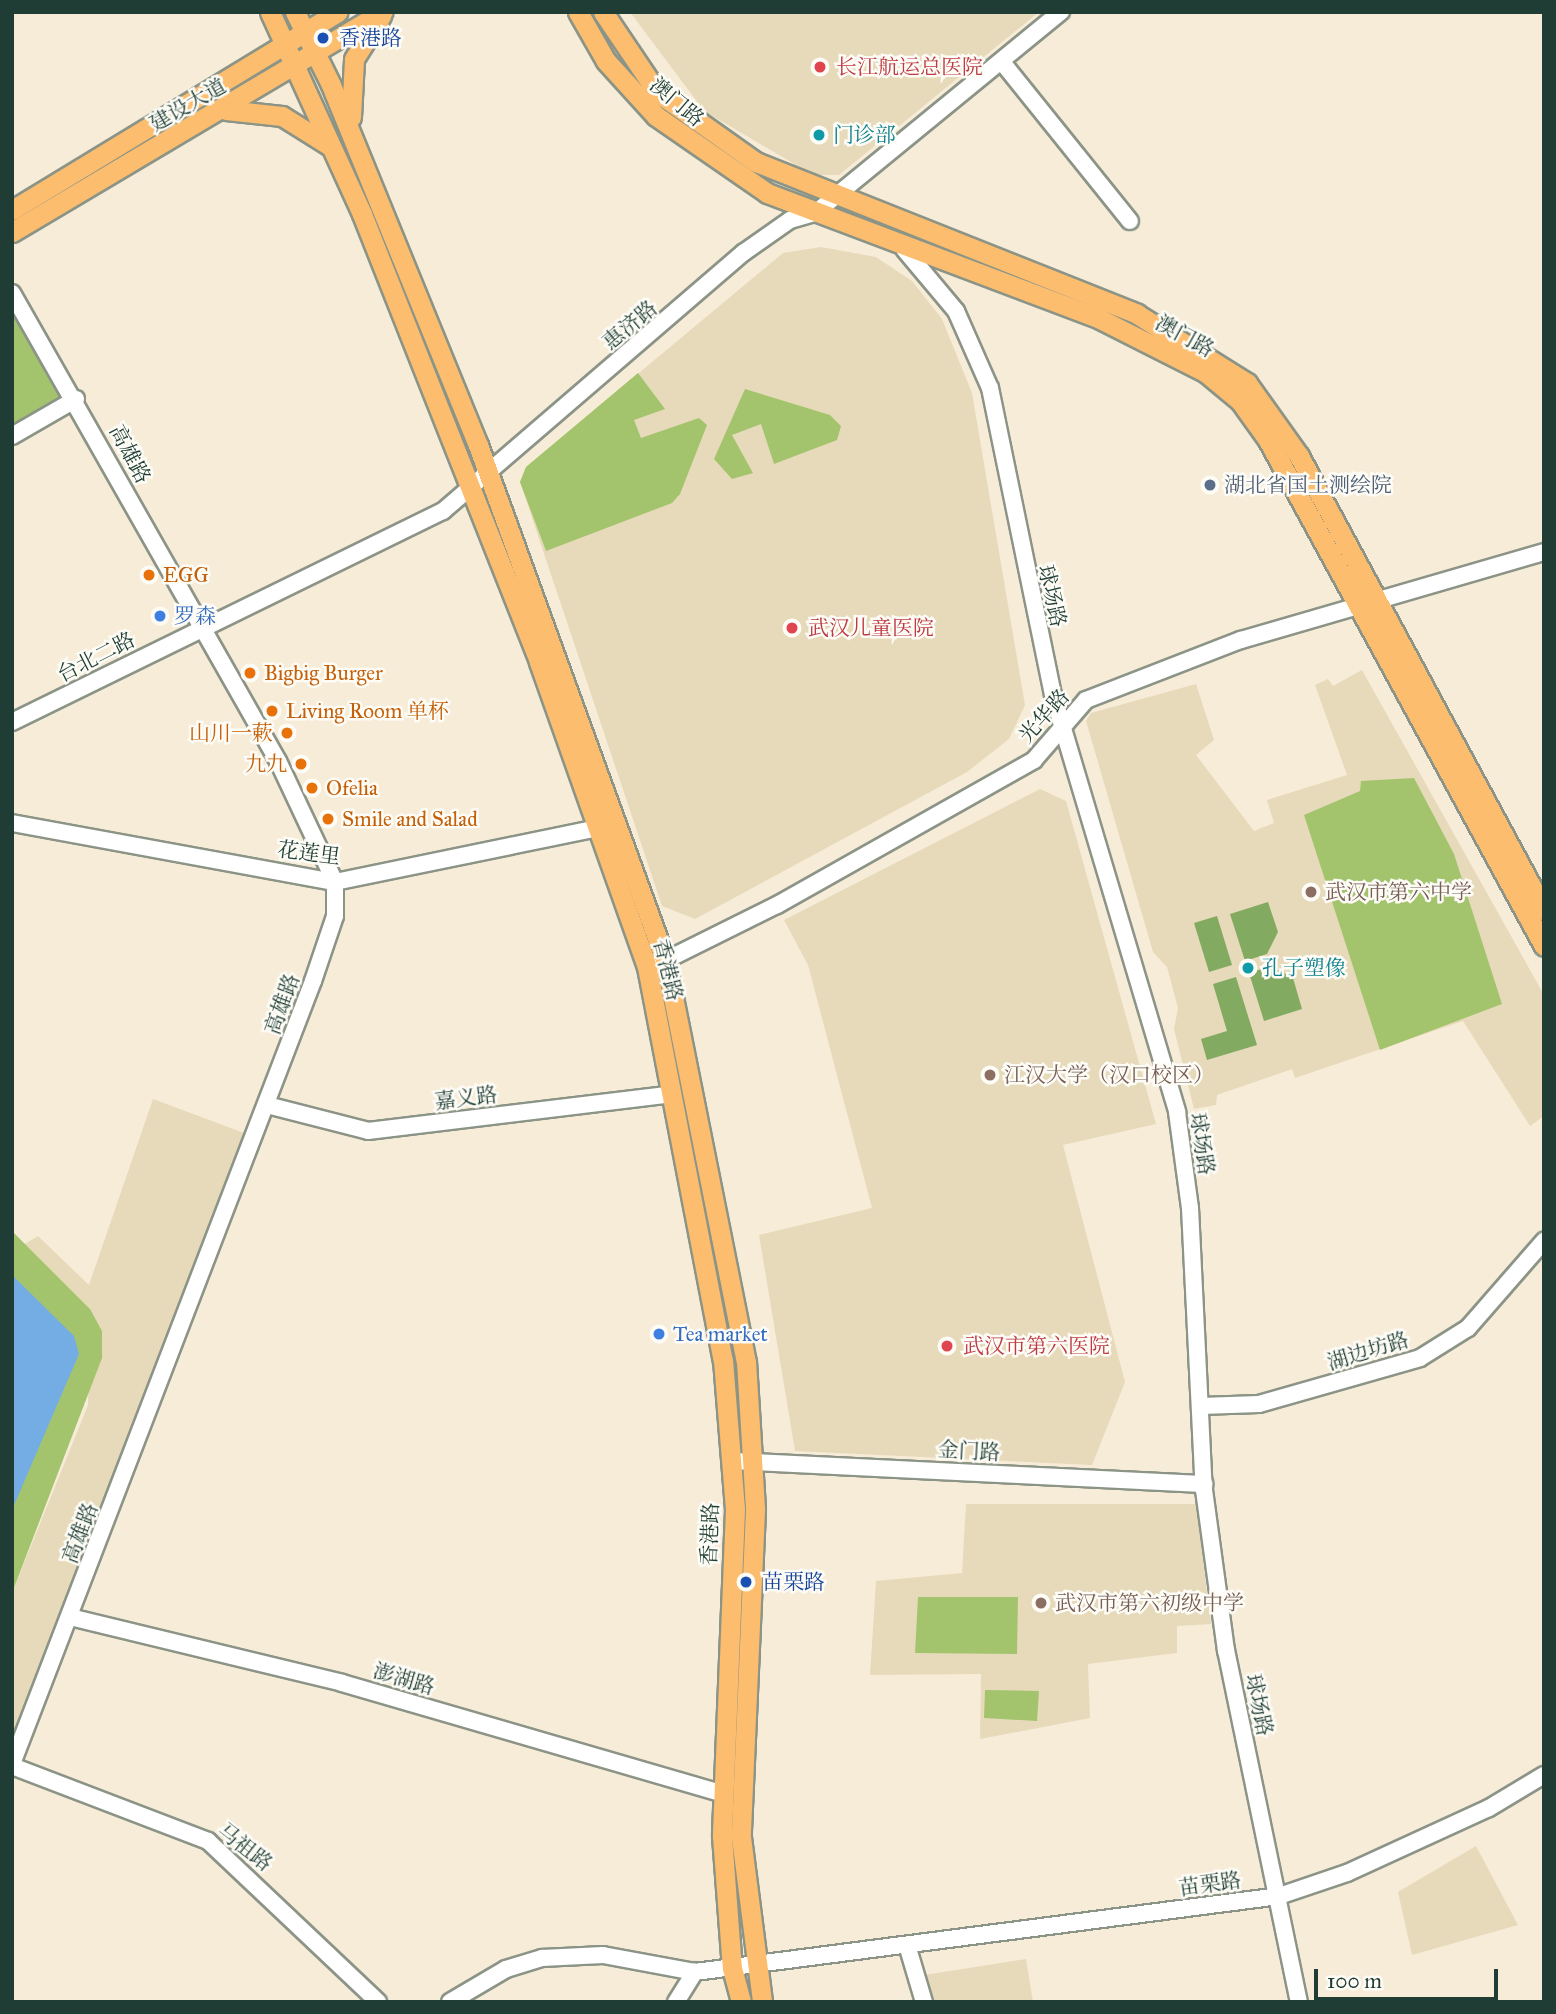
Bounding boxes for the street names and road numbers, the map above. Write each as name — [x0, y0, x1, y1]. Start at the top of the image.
street label: 澳门路 — [645, 72, 709, 132]
street label: 建设大道 — [145, 73, 231, 137]
street label: 惠济路 — [598, 295, 662, 355]
street label: 澳门路 — [1151, 310, 1219, 362]
street label: 高雄路 — [104, 420, 156, 488]
street label: 球场路 — [1033, 562, 1071, 630]
street label: 台北二路 — [53, 627, 139, 687]
street label: 光华路 — [1014, 684, 1074, 748]
street label: 花莲里 — [276, 837, 342, 869]
street label: 香港路 — [648, 936, 688, 1004]
street label: 高雄路 — [259, 970, 305, 1038]
street label: 嘉义路 — [433, 1082, 499, 1114]
street label: 球场路 — [1185, 1111, 1219, 1177]
street label: 湖边坊路 — [1324, 1327, 1412, 1375]
street label: 金门路 — [937, 1437, 1001, 1465]
street label: 高雄路 — [57, 1499, 103, 1567]
street label: 香港路 — [696, 1502, 724, 1566]
street label: 澎湖路 — [370, 1658, 438, 1700]
street label: 球场路 — [1240, 1672, 1278, 1738]
street label: 马祖路 — [212, 1818, 278, 1876]
street label: 苗栗路 — [1177, 1867, 1243, 1901]

